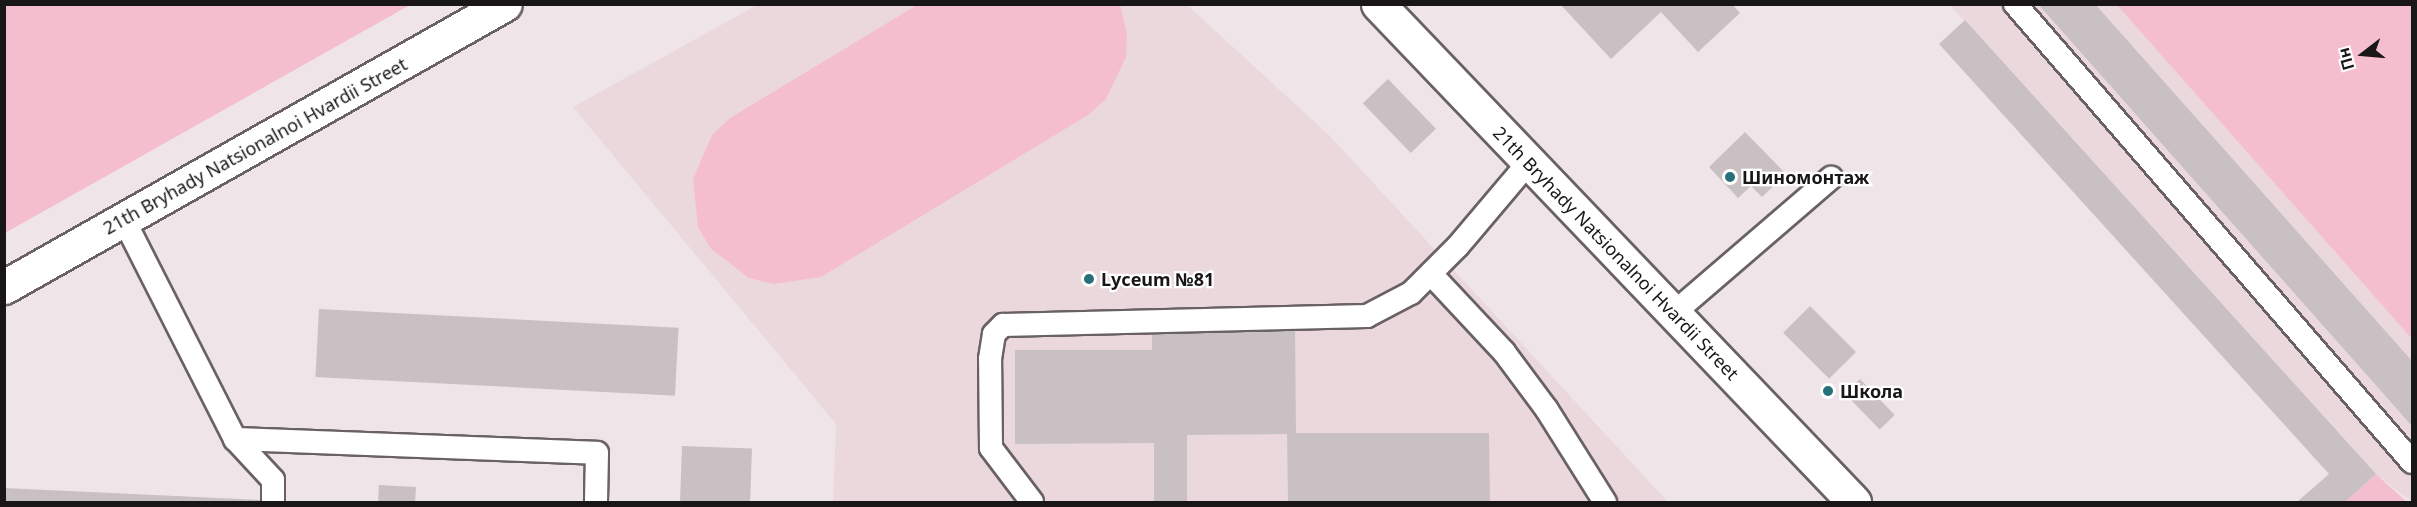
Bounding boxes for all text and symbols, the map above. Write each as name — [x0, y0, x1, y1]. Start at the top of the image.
north arrow — [2333, 24, 2393, 84]
text: Пн — [2332, 45, 2359, 73]
street label: 21th Bryhady Natsionalnoi Hvardii Street — [99, 53, 411, 239]
street label: 21th Bryhady Natsionalnoi Hvardii Street — [1489, 122, 1743, 384]
place label: Шиномонтаж — [1742, 166, 1869, 188]
marker: Шиномонтаж — [1723, 170, 1737, 184]
place label: Lyceum №81 — [1101, 268, 1214, 290]
marker: Lyceum №81 — [1082, 272, 1096, 286]
place label: Школа — [1840, 380, 1903, 402]
marker: Школа — [1821, 384, 1835, 398]

